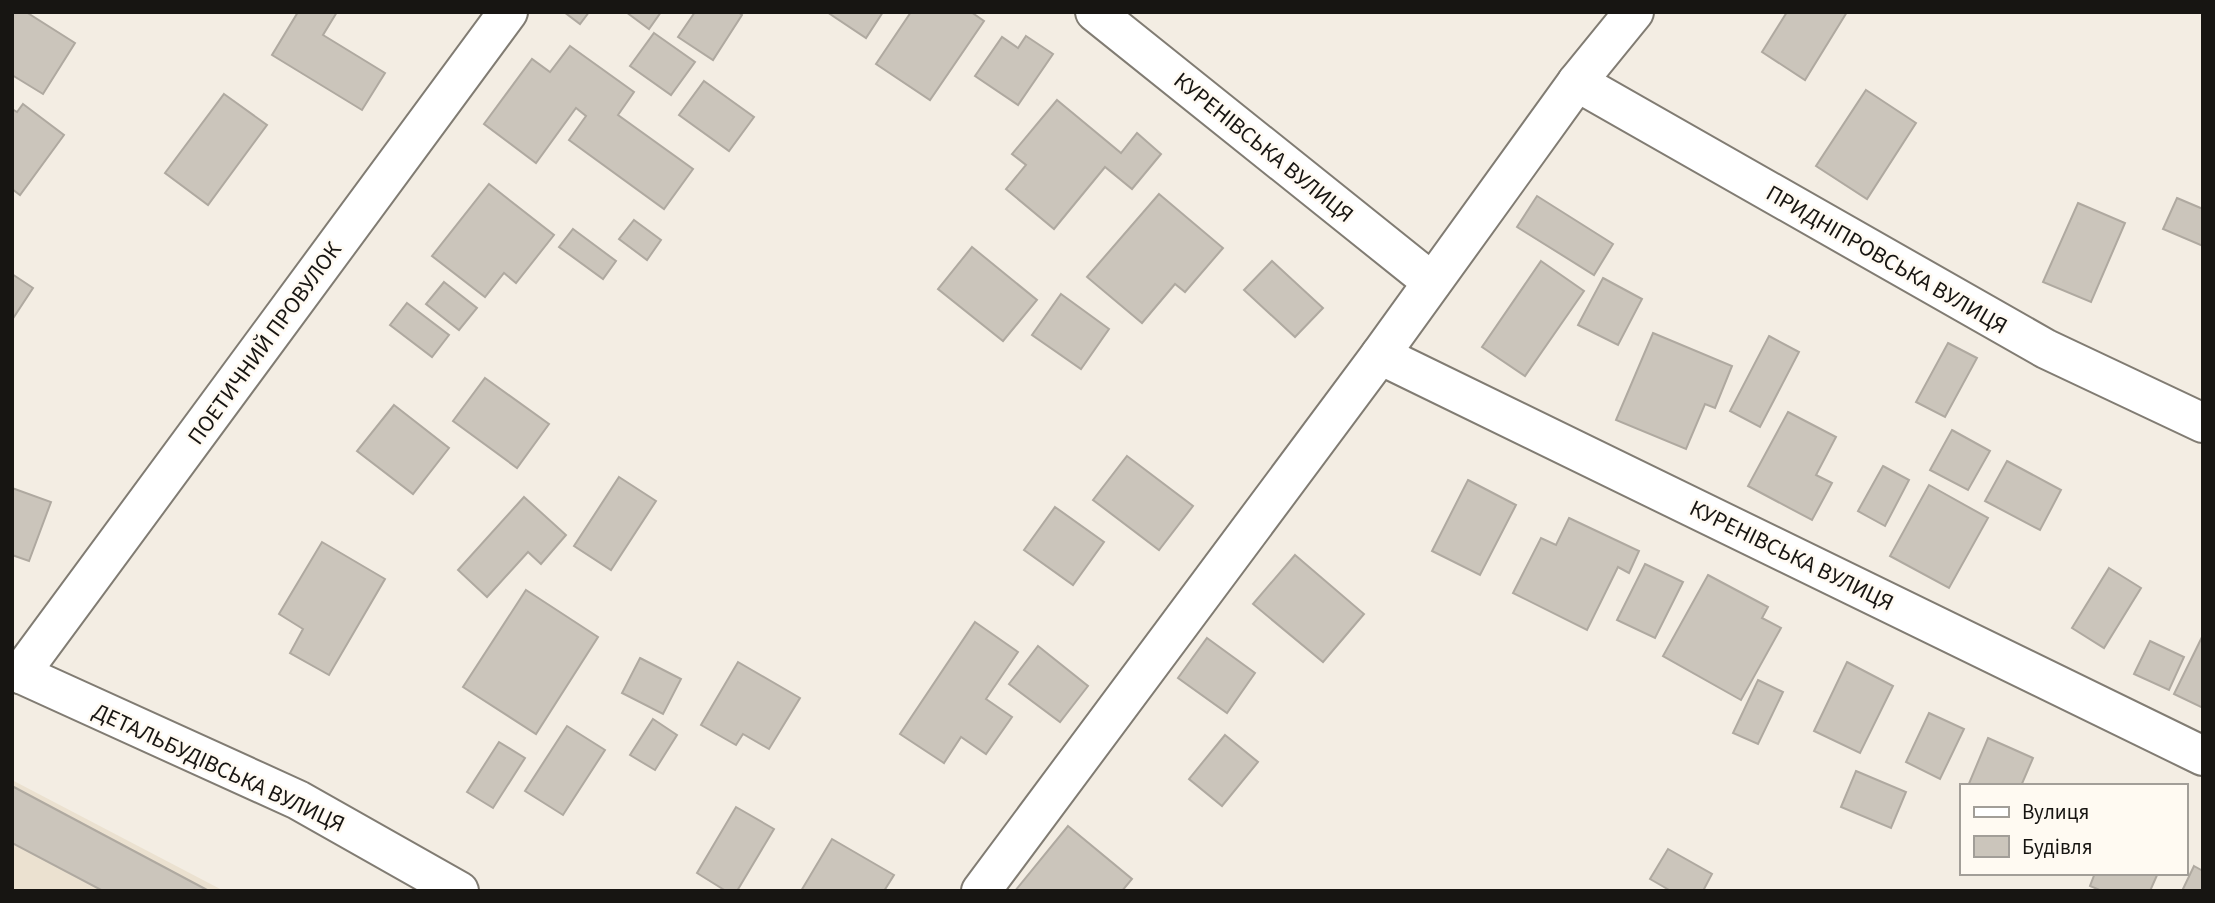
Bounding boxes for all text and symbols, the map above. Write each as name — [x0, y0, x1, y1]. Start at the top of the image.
street label: КУРЕНІВСЬКА ВУЛИЦЯ — [1166, 64, 1361, 231]
street label: ПРИДНІПРОВСЬКА ВУЛИЦЯ — [1760, 177, 2014, 342]
street label: ПОЕТИЧНИЙ ПРОВУЛОК — [180, 235, 350, 451]
street label: КУРЕНІВСЬКА ВУЛИЦЯ — [1684, 492, 1899, 619]
street label: ДЕТАЛЬБУДІВСЬКА ВУЛИЦЯ — [87, 694, 350, 841]
legend — [1960, 784, 2187, 875]
text: Вулиця — [2022, 797, 2089, 827]
text: Будівля — [2022, 832, 2093, 862]

